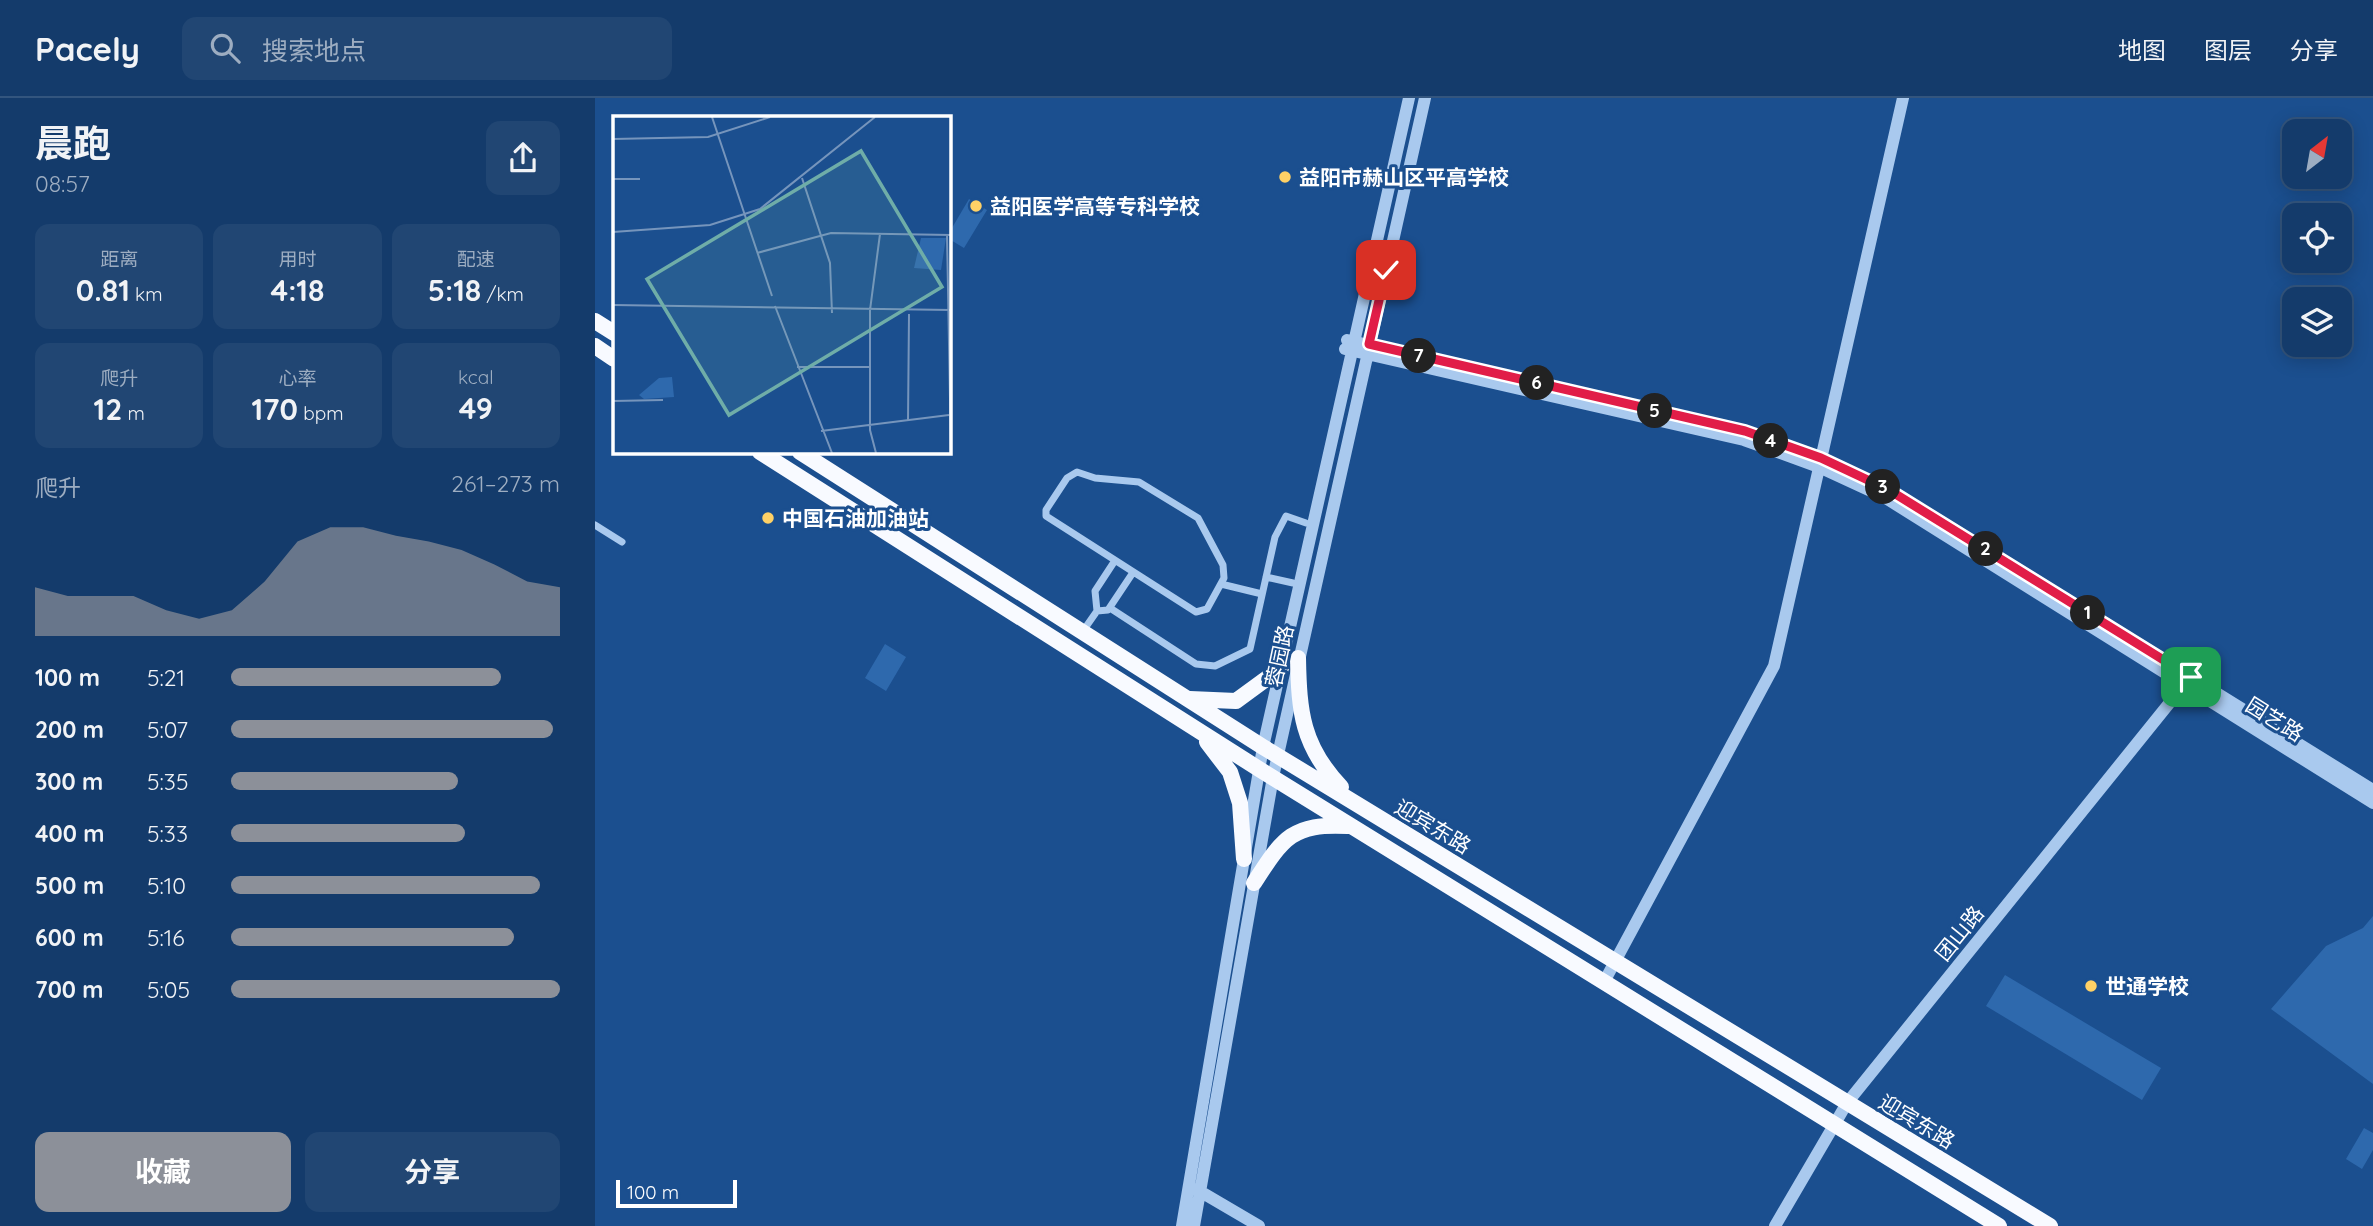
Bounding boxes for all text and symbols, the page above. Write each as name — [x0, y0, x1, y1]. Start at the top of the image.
search box — [182, 17, 672, 80]
text: Pacely — [35, 28, 140, 69]
icon: search — [206, 29, 244, 67]
text: 搜索地点 — [262, 34, 366, 67]
text: 地图 — [2118, 35, 2166, 65]
text: 图层 — [2204, 35, 2252, 65]
text: 分享 — [2290, 35, 2338, 65]
inset map — [613, 116, 950, 453]
text: 晨跑 — [35, 119, 111, 167]
north arrow — [2282, 119, 2352, 189]
map controls — [2282, 119, 2352, 357]
button: share — [486, 121, 560, 195]
place label: 益阳市赫山区平高学校 — [1299, 164, 1509, 190]
text: 08:57 — [35, 169, 90, 198]
marker: 益阳市赫山区平高学校 — [1277, 169, 1293, 185]
place label: 益阳医学高等专科学校 — [990, 193, 1200, 219]
marker: 益阳医学高等专科学校 — [968, 198, 984, 214]
button: locate — [2282, 203, 2352, 273]
pin — [1356, 240, 1416, 300]
text: 距离 — [100, 247, 138, 271]
text: 用时 — [278, 247, 317, 271]
text: 配速 — [457, 247, 495, 271]
icon: check — [1367, 251, 1405, 289]
text: 0.81 — [76, 271, 130, 309]
text: 4:18 — [271, 271, 324, 309]
text: 5:18 — [428, 271, 481, 309]
text: km — [130, 282, 163, 306]
text: /km — [481, 282, 524, 306]
button: layers — [2282, 287, 2352, 357]
pin: 7 — [1401, 338, 1437, 374]
text: 7 — [1413, 343, 1424, 367]
text: kcal — [458, 365, 494, 389]
text: 爬升 — [100, 366, 138, 390]
text: 心率 — [278, 366, 317, 390]
pin: 6 — [1520, 366, 1555, 400]
text: 6 — [1531, 370, 1542, 394]
text: 49 — [459, 389, 493, 427]
text: 12 — [94, 390, 122, 428]
text: 170 — [251, 390, 298, 428]
pin: 5 — [1637, 394, 1673, 428]
text: 5 — [1649, 398, 1660, 422]
text: m — [122, 401, 145, 425]
text: bpm — [298, 401, 344, 425]
pin: 4 — [1753, 424, 1789, 458]
text: 4 — [1765, 428, 1776, 452]
text: 261–273 m — [451, 469, 560, 498]
pin: 3 — [1865, 470, 1901, 504]
text: 爬升 — [35, 473, 81, 502]
text: 3 — [1877, 474, 1888, 498]
place label: 中国石油加油站 — [782, 505, 929, 531]
marker: 中国石油加油站 — [760, 510, 776, 526]
pin: 2 — [1969, 532, 2003, 566]
text: 2 — [1980, 536, 1991, 560]
pin: 1 — [2071, 596, 2105, 630]
text: 1 — [2084, 600, 2091, 624]
street label: 蓉园路 — [1260, 622, 1298, 690]
pin — [2161, 647, 2221, 707]
icon: arrive — [2172, 658, 2210, 696]
text: 100 m — [35, 663, 100, 692]
text: 5:21 — [147, 663, 185, 692]
street label: 园艺路 — [2241, 691, 2309, 747]
text: 200 m — [35, 715, 104, 744]
text: 5:07 — [147, 715, 188, 744]
text: 300 m — [35, 767, 103, 796]
text: 5:35 — [147, 767, 188, 796]
street label: 迎宾东路 — [1390, 793, 1476, 859]
text: 400 m — [35, 819, 104, 848]
text: 5:33 — [147, 819, 188, 848]
text: 500 m — [35, 871, 104, 900]
text: 5:10 — [147, 871, 186, 900]
street label: 团山路 — [1929, 900, 1989, 966]
text: 600 m — [35, 923, 104, 952]
text: 5:16 — [147, 923, 185, 952]
place label: 世通学校 — [2105, 973, 2189, 999]
text: 700 m — [35, 975, 104, 1004]
text: 5:05 — [147, 975, 190, 1004]
marker: 世通学校 — [2083, 978, 2099, 994]
street label: 迎宾东路 — [1874, 1088, 1960, 1154]
button: 收藏 — [35, 1132, 291, 1212]
button: 分享 — [305, 1132, 560, 1212]
scale bar — [616, 1177, 737, 1209]
text: 100 m — [627, 1180, 679, 1204]

